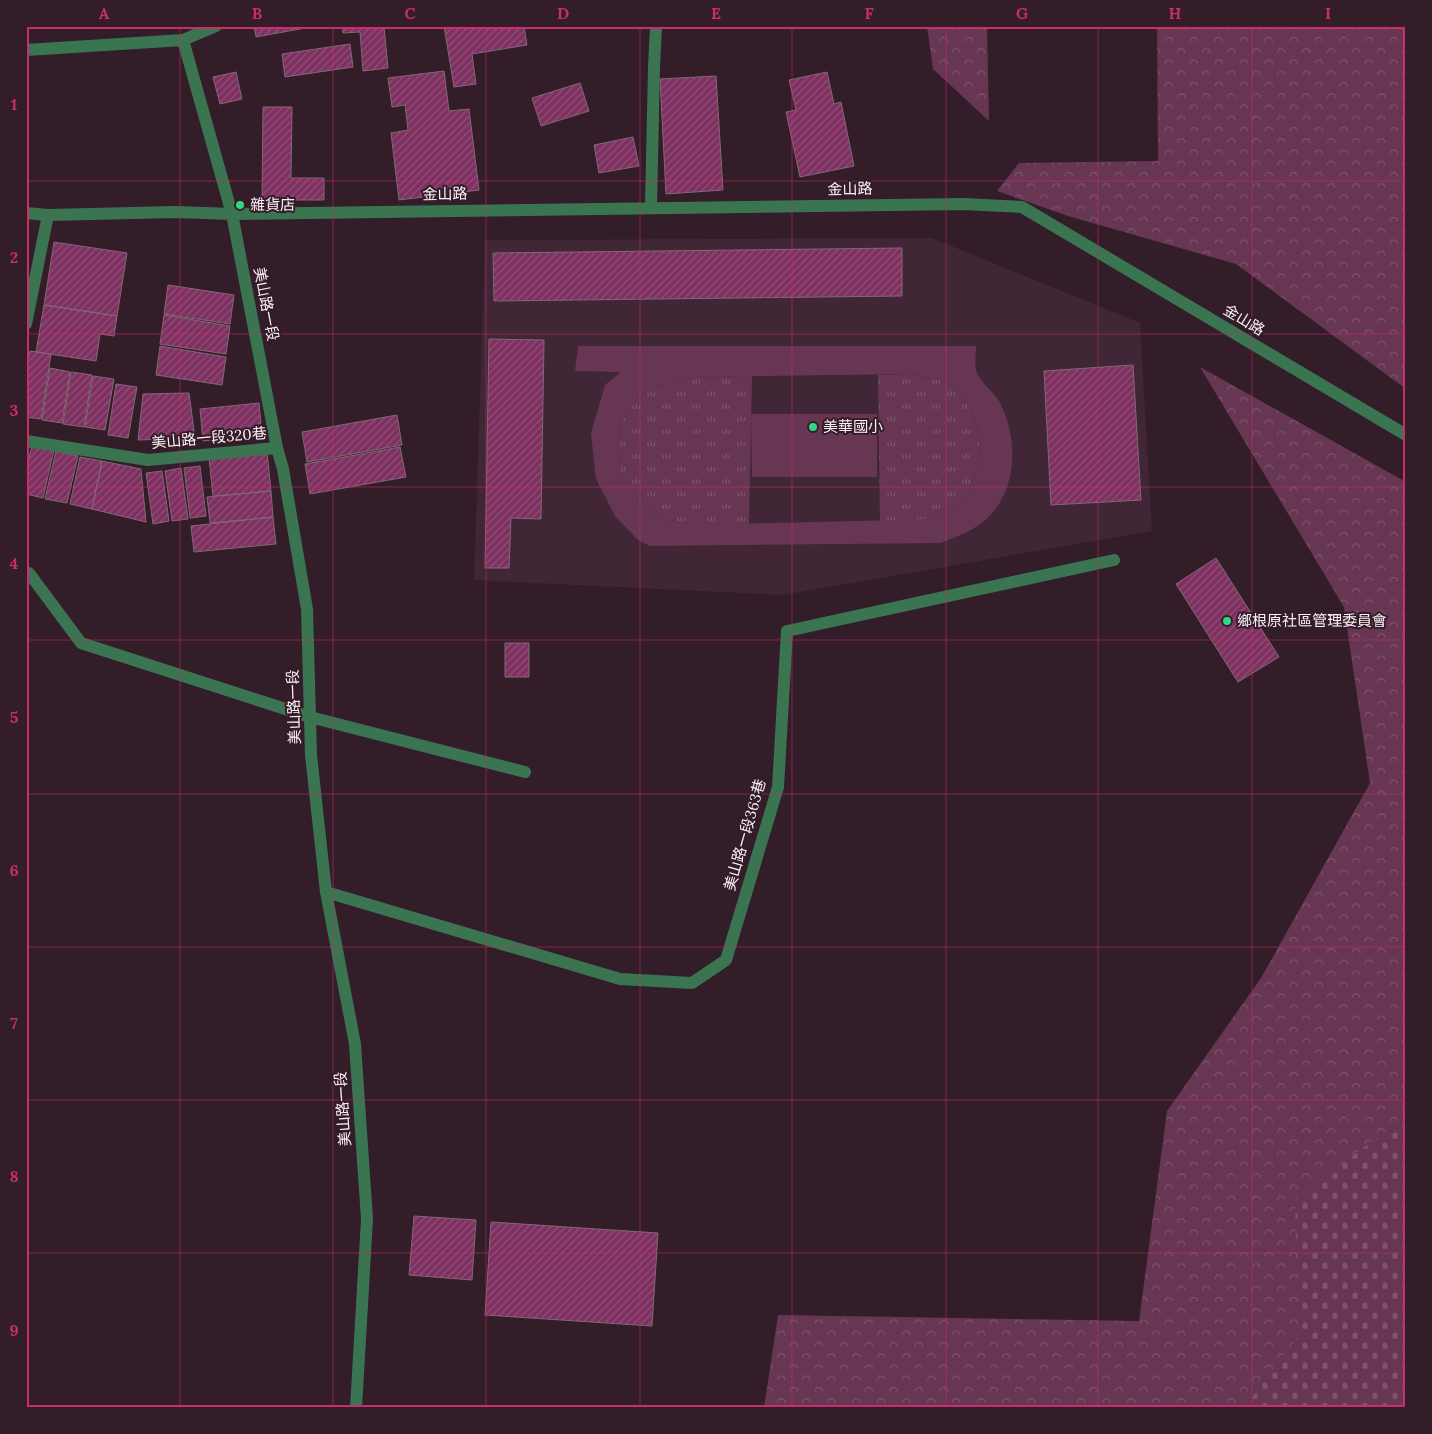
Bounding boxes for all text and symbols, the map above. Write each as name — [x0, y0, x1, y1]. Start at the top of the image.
text: A — [99, 3, 110, 23]
text: B — [252, 3, 263, 23]
text: C — [404, 3, 416, 23]
text: D — [557, 3, 569, 23]
text: E — [711, 3, 721, 23]
text: F — [864, 3, 874, 23]
text: G — [1016, 3, 1028, 23]
text: H — [1169, 3, 1182, 23]
text: I — [1325, 3, 1331, 23]
text: 1 — [11, 94, 17, 114]
street label: 金山路 — [827, 179, 873, 198]
street label: 金山路 — [422, 184, 468, 203]
place label: 雜貨店 — [250, 195, 295, 214]
marker: 雜貨店 — [234, 199, 246, 211]
text: 2 — [10, 247, 18, 267]
street label: 美山路一段 — [250, 265, 283, 343]
street label: 金山路 — [1220, 300, 1268, 339]
text: 3 — [10, 400, 19, 420]
place label: 美華國小 — [823, 417, 883, 436]
marker: 美華國小 — [807, 421, 819, 433]
street label: 美山路一段320巷 — [150, 423, 267, 452]
text: 4 — [10, 553, 19, 573]
place label: 鄉根原社區管理委員會 — [1237, 611, 1387, 630]
marker: 鄉根原社區管理委員會 — [1221, 615, 1233, 627]
street label: 美山路一段 — [283, 669, 304, 745]
text: 5 — [10, 707, 19, 727]
street label: 美山路一段363巷 — [719, 777, 770, 893]
text: 6 — [9, 860, 19, 880]
text: 7 — [10, 1013, 18, 1033]
street label: 美山路一段 — [330, 1071, 355, 1147]
text: 8 — [9, 1166, 19, 1186]
text: 9 — [9, 1320, 19, 1340]

